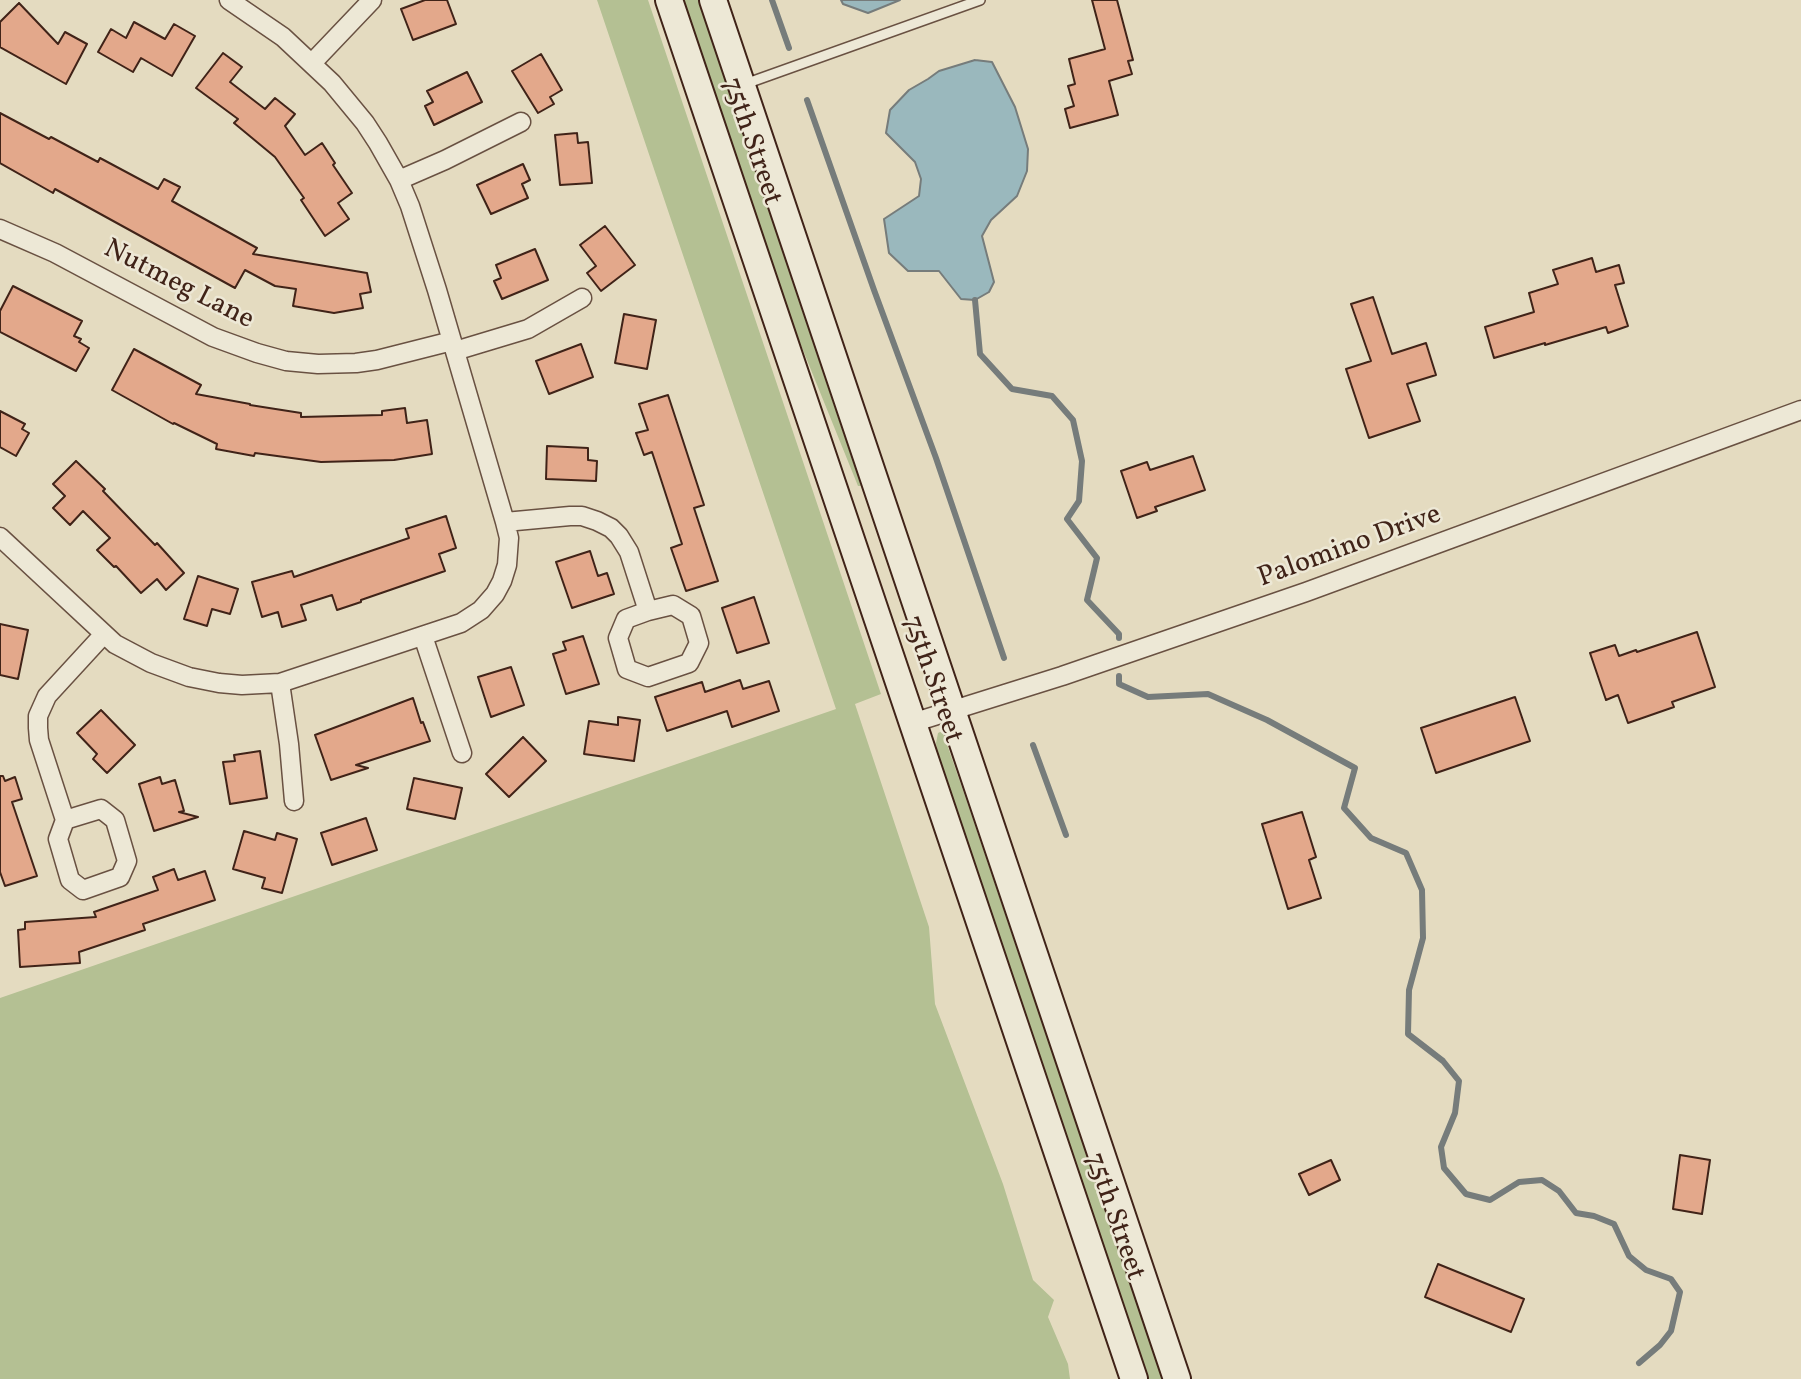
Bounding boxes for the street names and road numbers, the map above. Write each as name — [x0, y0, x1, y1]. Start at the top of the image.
street label: 75th Street — [713, 74, 787, 210]
street label: Nutmeg Lane — [97, 234, 259, 338]
street label: Palomino Drive — [1254, 499, 1446, 597]
street label: 75th Street — [894, 612, 968, 748]
street label: 75th Street — [1076, 1149, 1150, 1285]

